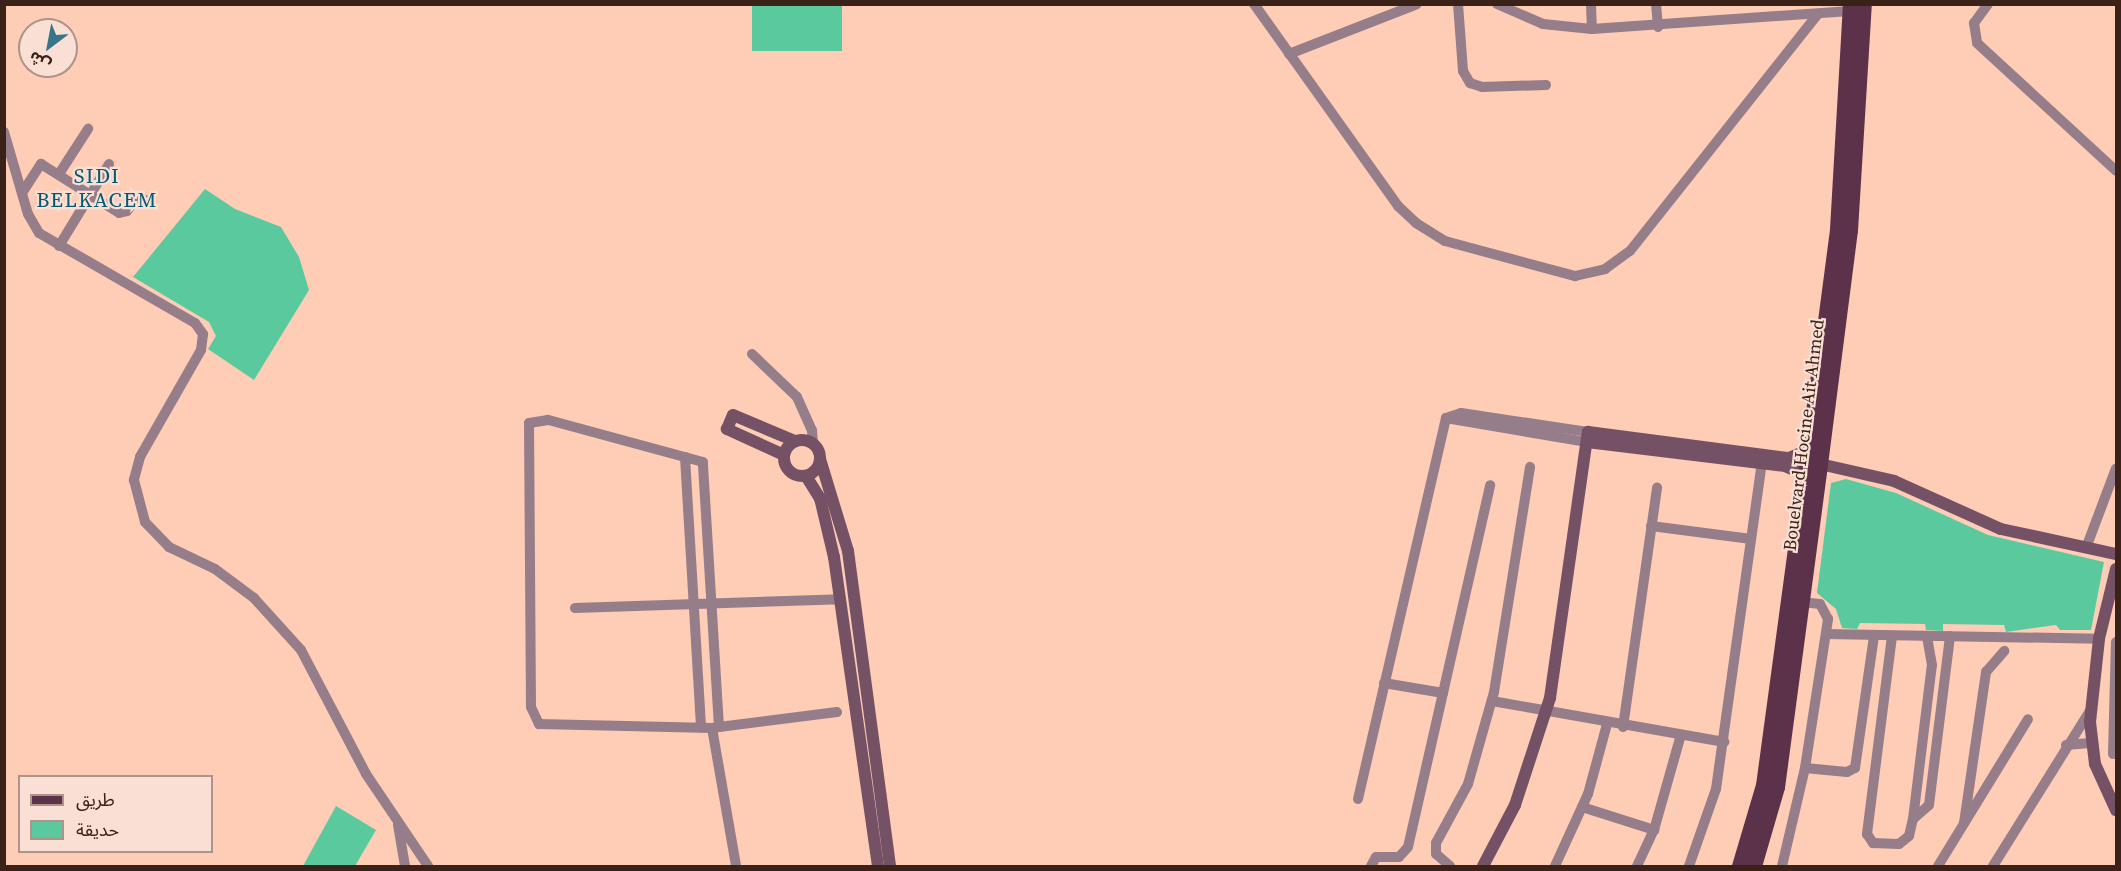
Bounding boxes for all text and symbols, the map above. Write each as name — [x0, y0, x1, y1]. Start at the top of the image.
north arrow — [18, 18, 78, 78]
text: ش — [24, 46, 55, 77]
district label: SIDI BELKACEM — [36, 163, 158, 213]
street label: Bouelvard Hocine Ait Ahmed — [1779, 318, 1829, 552]
legend — [18, 775, 213, 853]
text: طريق — [76, 787, 115, 812]
text: حديقة — [76, 817, 119, 842]

